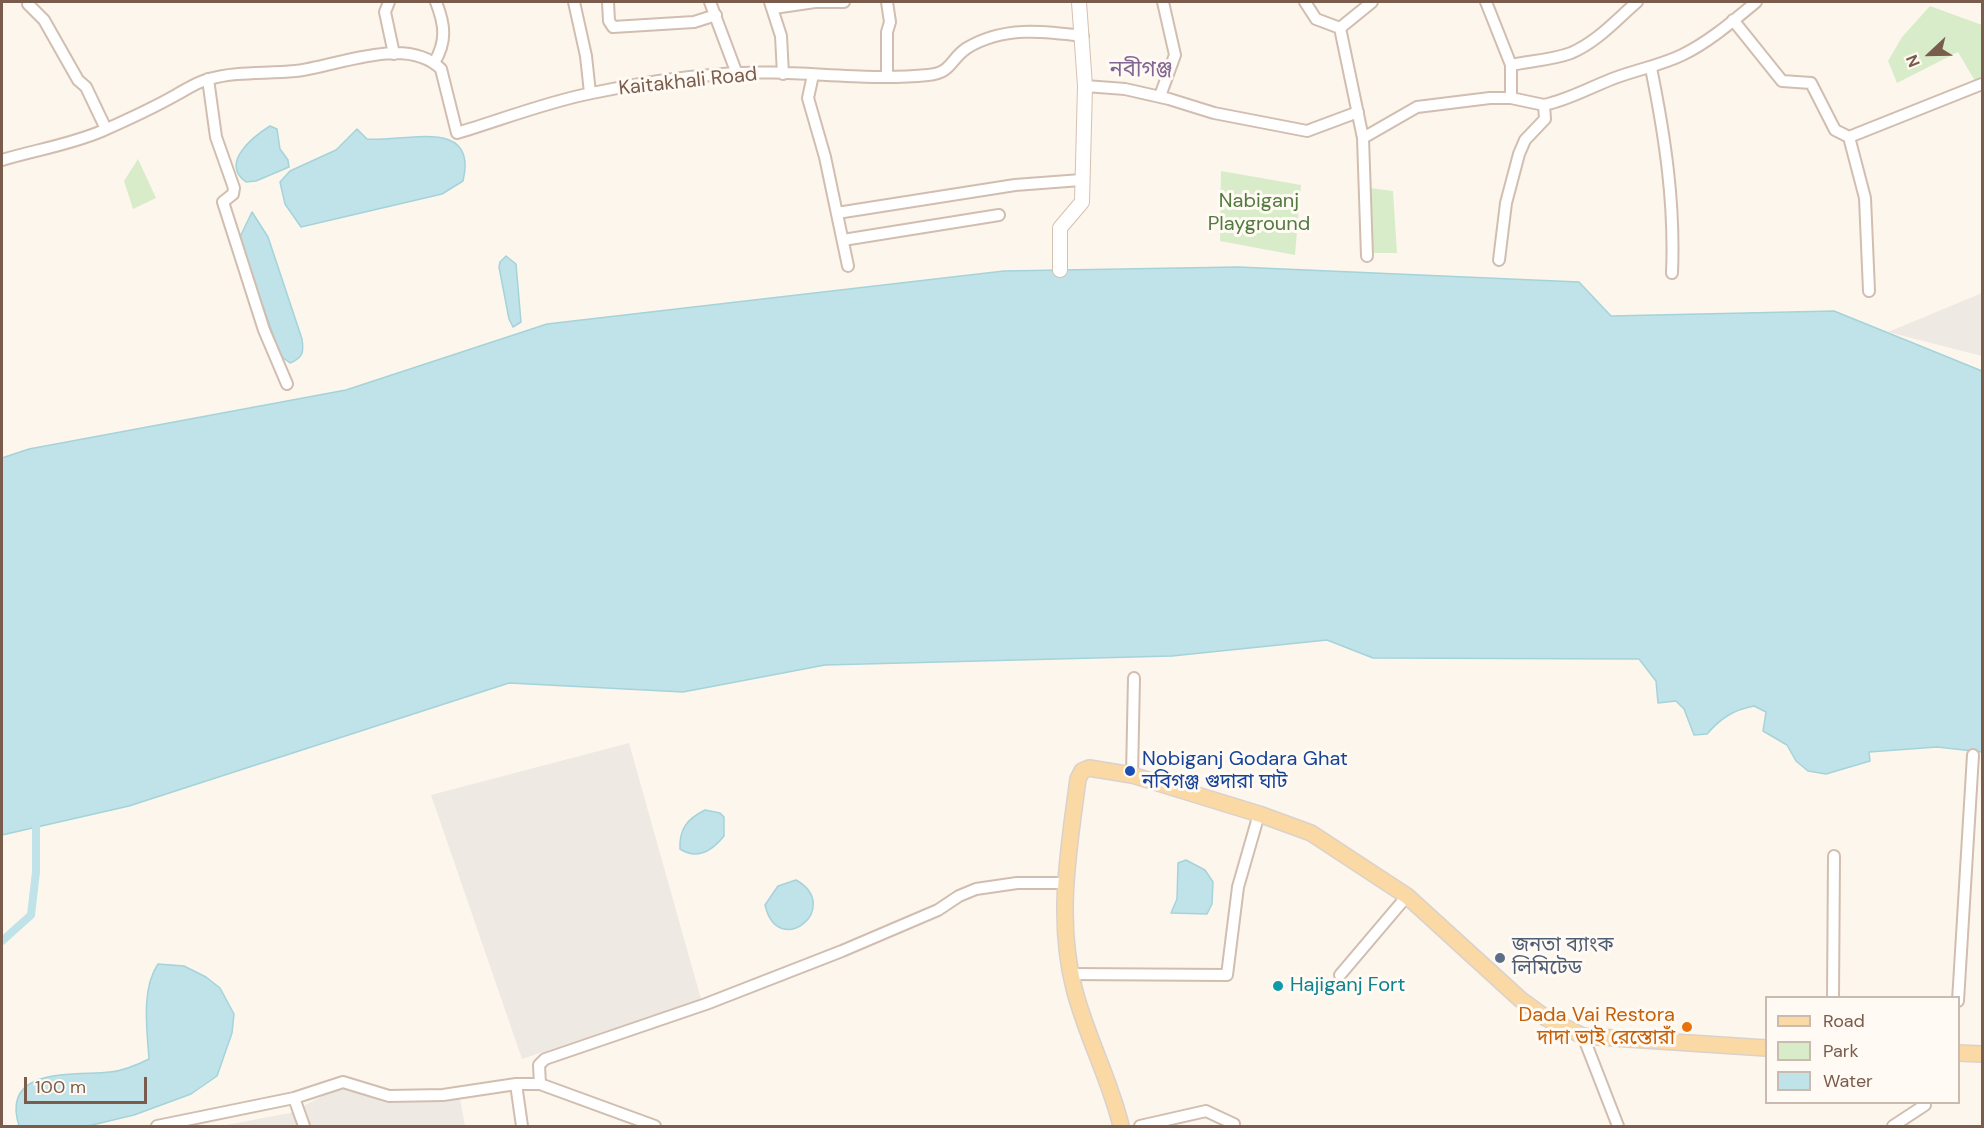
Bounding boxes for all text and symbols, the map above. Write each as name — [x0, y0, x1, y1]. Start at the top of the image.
north arrow — [1900, 24, 1960, 84]
text: N — [1901, 52, 1925, 70]
district label: নবীগঞ্জ — [1109, 57, 1173, 83]
street label: Kaitakhali Road — [618, 63, 758, 101]
park label: Nabiganj Playground — [1208, 190, 1310, 237]
place label: Nobiganj Godara Ghat নবিগঞ্জ গুদারা ঘাট — [1142, 748, 1348, 795]
marker: Nobiganj Godara Ghat নবিগঞ্জ গুদারা ঘাট — [1123, 764, 1137, 778]
place label: জনতা ব্যাংক লিমিটেড — [1512, 934, 1614, 981]
marker: জনতা ব্যাংক লিমিটেড — [1493, 951, 1507, 965]
place label: Hajiganj Fort — [1290, 974, 1405, 998]
marker: Hajiganj Fort — [1271, 979, 1285, 993]
legend — [1765, 996, 1960, 1104]
place label: Dada Vai Restora দাদা ভাই রেস্তোরাঁ — [1518, 1004, 1675, 1051]
text: Road — [1823, 1009, 1865, 1033]
marker: Dada Vai Restora দাদা ভাই রেস্তোরাঁ — [1680, 1020, 1694, 1034]
text: Park — [1823, 1039, 1859, 1063]
scale bar — [27, 1065, 150, 1103]
text: Water — [1823, 1069, 1873, 1093]
text: 100 m — [35, 1075, 86, 1099]

